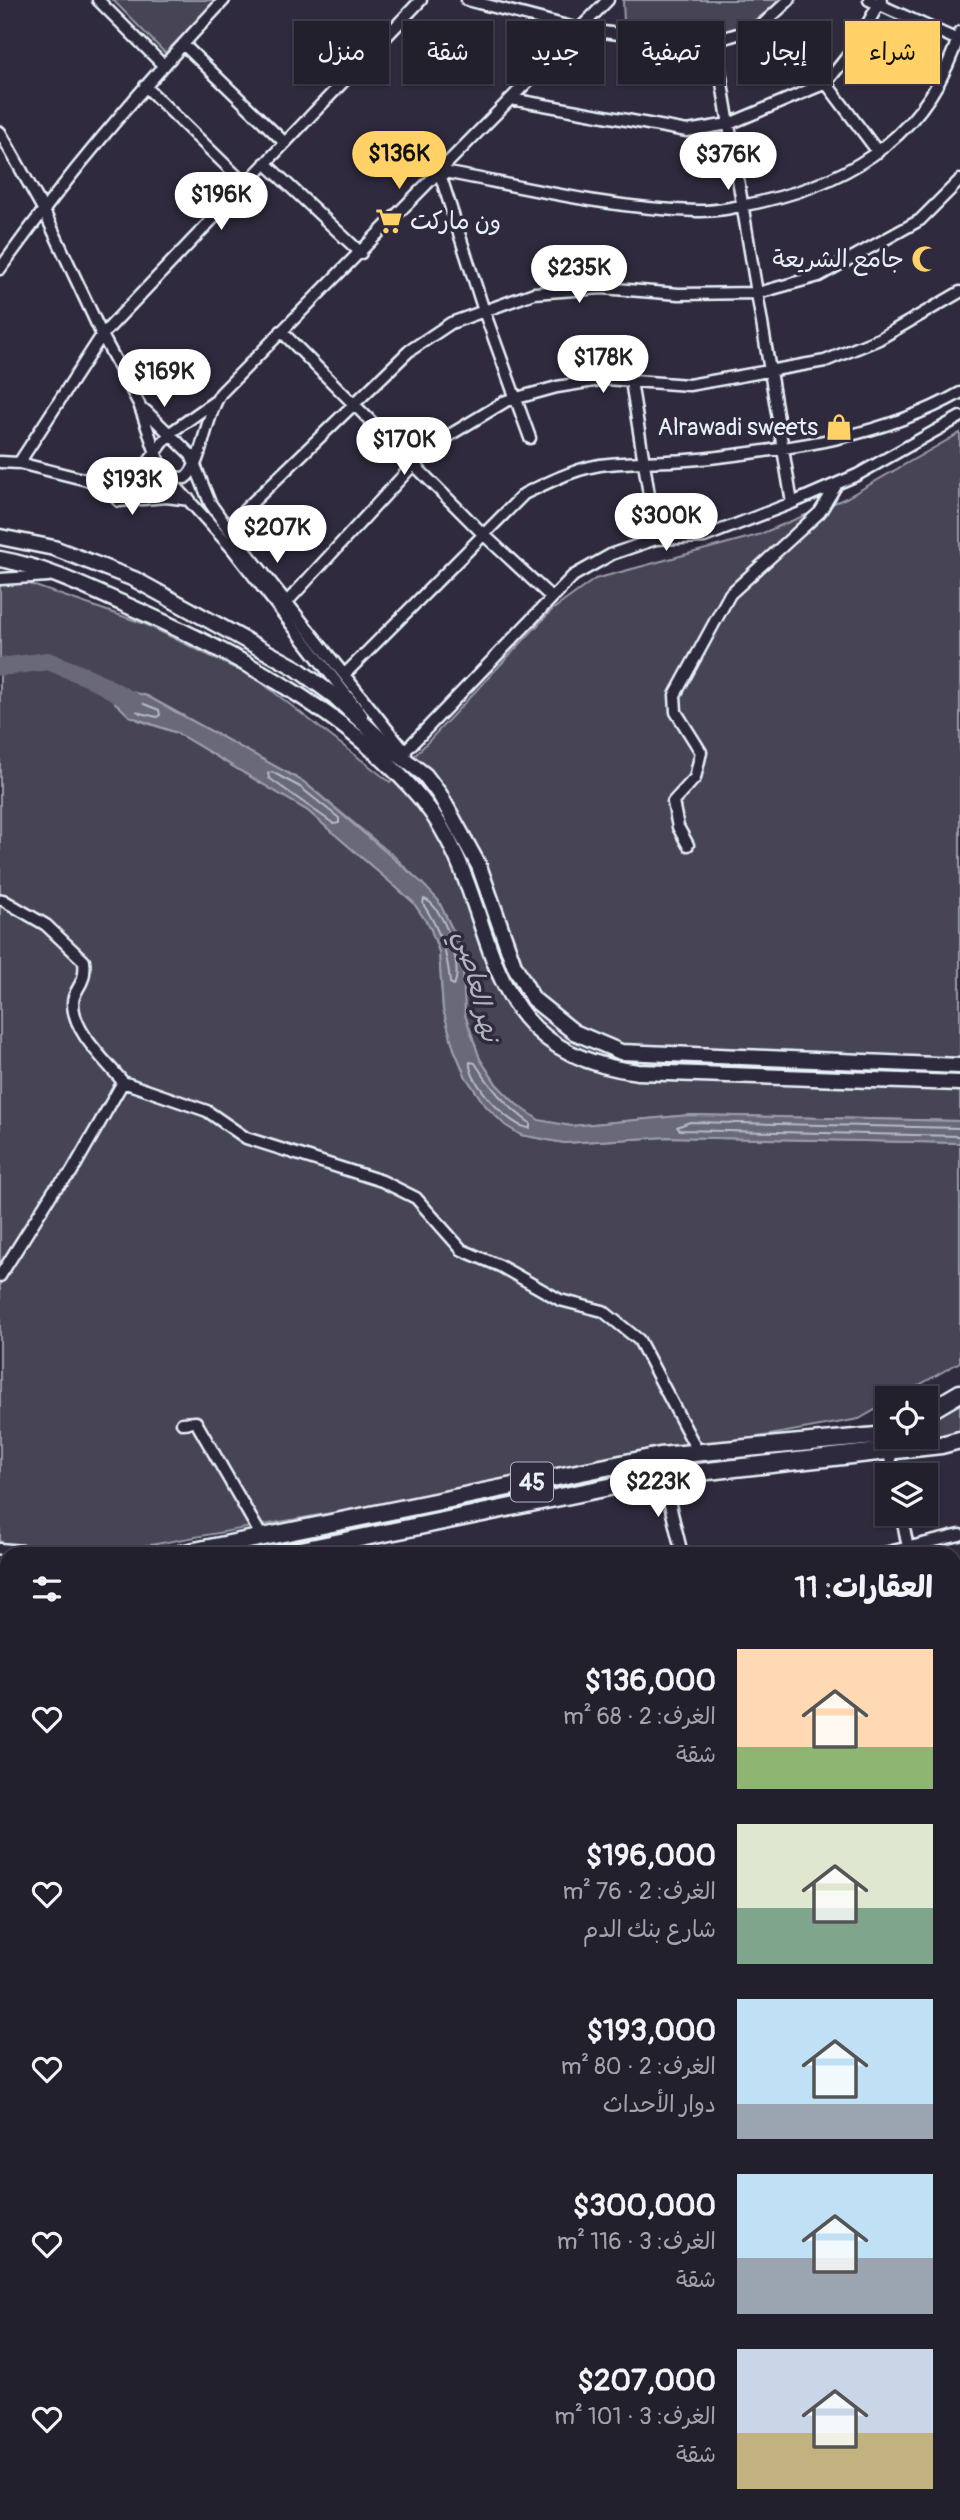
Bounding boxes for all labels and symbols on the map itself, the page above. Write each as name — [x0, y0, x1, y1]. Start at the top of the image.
pin: $136K — [350, 132, 448, 191]
pin: $376K — [679, 132, 777, 192]
pin: $196K — [172, 173, 270, 232]
supermarket icon: ون ماركت — [374, 206, 404, 236]
place label: ون ماركت — [410, 207, 501, 236]
mosque icon: جامع الشريعة — [910, 244, 940, 274]
place label: جامع الشريعة — [772, 245, 904, 276]
pin: $235K — [530, 246, 628, 305]
pin: $178K — [554, 336, 652, 395]
pin: $169K — [115, 350, 213, 409]
shop icon: Alrawadi sweets — [824, 412, 854, 442]
place label: Alrawadi sweets — [657, 413, 818, 442]
pin: $170K — [355, 418, 453, 477]
pin: $193K — [83, 458, 181, 517]
pin: $300K — [617, 494, 715, 553]
pin: $207K — [228, 505, 326, 565]
water label: نهر العاصي — [442, 928, 507, 1049]
pin: $223K — [609, 1460, 707, 1519]
road number: 45 — [511, 1462, 553, 1502]

